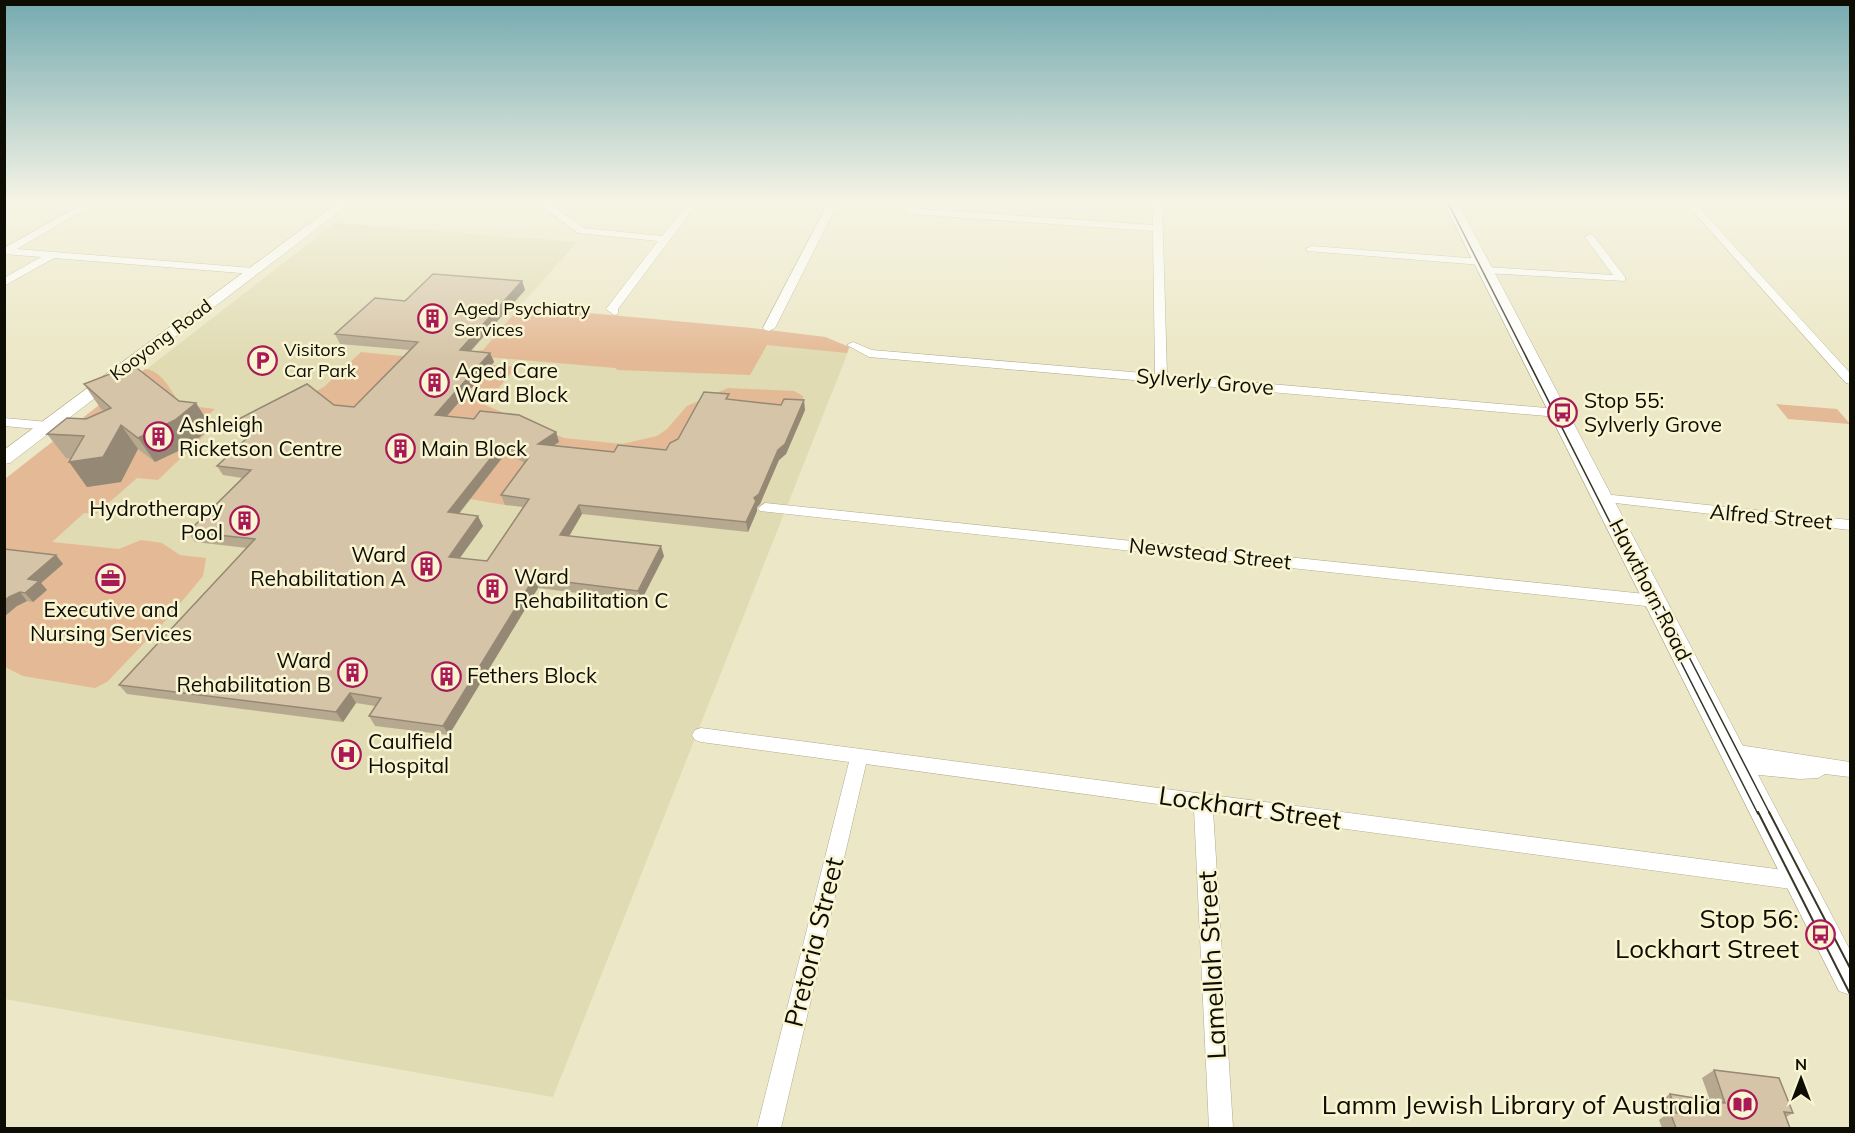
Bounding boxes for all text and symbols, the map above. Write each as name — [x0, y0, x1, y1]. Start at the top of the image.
street label: Kooyong Road — [105, 294, 216, 385]
place label: Aged Psychiatry Services — [454, 297, 591, 341]
building icon: Aged Psychiatry Services — [417, 303, 449, 335]
place label: Visitors Car Park — [284, 338, 357, 382]
parking icon: Visitors Car Park — [247, 344, 279, 376]
place label: Aged Care Ward Block — [455, 357, 568, 407]
street label: Sylverly Grove — [1135, 362, 1275, 400]
building icon: Aged Care Ward Block — [418, 367, 450, 399]
place label: Stop 55: Sylverly Grove — [1584, 387, 1722, 437]
bus stop icon: Stop 55: Sylverly Grove — [1547, 397, 1579, 429]
place label: Ashleigh Ricketson Centre — [179, 411, 342, 461]
building icon: Ashleigh Ricketson Centre — [142, 421, 174, 453]
building icon: Main Block — [384, 433, 416, 465]
place label: Main Block — [421, 435, 527, 461]
place label: Hydrotherapy Pool — [89, 495, 223, 545]
street label: Alfred Street — [1709, 498, 1833, 534]
building icon: Hydrotherapy Pool — [228, 505, 260, 537]
street label: Hawthorn Road — [1604, 514, 1698, 665]
street label: Newstead Street — [1128, 532, 1292, 574]
place label: Ward Rehabilitation A — [250, 541, 407, 591]
building icon: Ward Rehabilitation A — [411, 551, 443, 583]
office icon: Executive and Nursing Services — [95, 563, 127, 595]
place label: Ward Rehabilitation C — [514, 563, 669, 613]
building icon: Ward Rehabilitation C — [477, 573, 509, 605]
place label: Executive and Nursing Services — [30, 596, 192, 646]
place label: Ward Rehabilitation B — [176, 647, 331, 697]
building icon: Ward Rehabilitation B — [336, 657, 368, 689]
building icon: Fethers Block — [430, 660, 462, 692]
place label: Fethers Block — [467, 662, 597, 688]
place label: Caulfield Hospital — [368, 728, 453, 778]
hospital icon: Caulfield Hospital — [331, 738, 363, 770]
street label: Lockhart Street — [1157, 778, 1343, 837]
street label: Pretoria Street — [776, 854, 851, 1030]
street label: Lamellah Street — [1190, 870, 1233, 1060]
place label: Stop 56: Lockhart Street — [1615, 902, 1799, 965]
bus stop icon: Stop 56: Lockhart Street — [1804, 918, 1836, 950]
north arrow — [1771, 1049, 1831, 1109]
text: N — [1795, 1054, 1807, 1074]
place label: Lamm Jewish Library of Australia — [1322, 1088, 1721, 1121]
library icon: Lamm Jewish Library of Australia — [1726, 1089, 1758, 1121]

